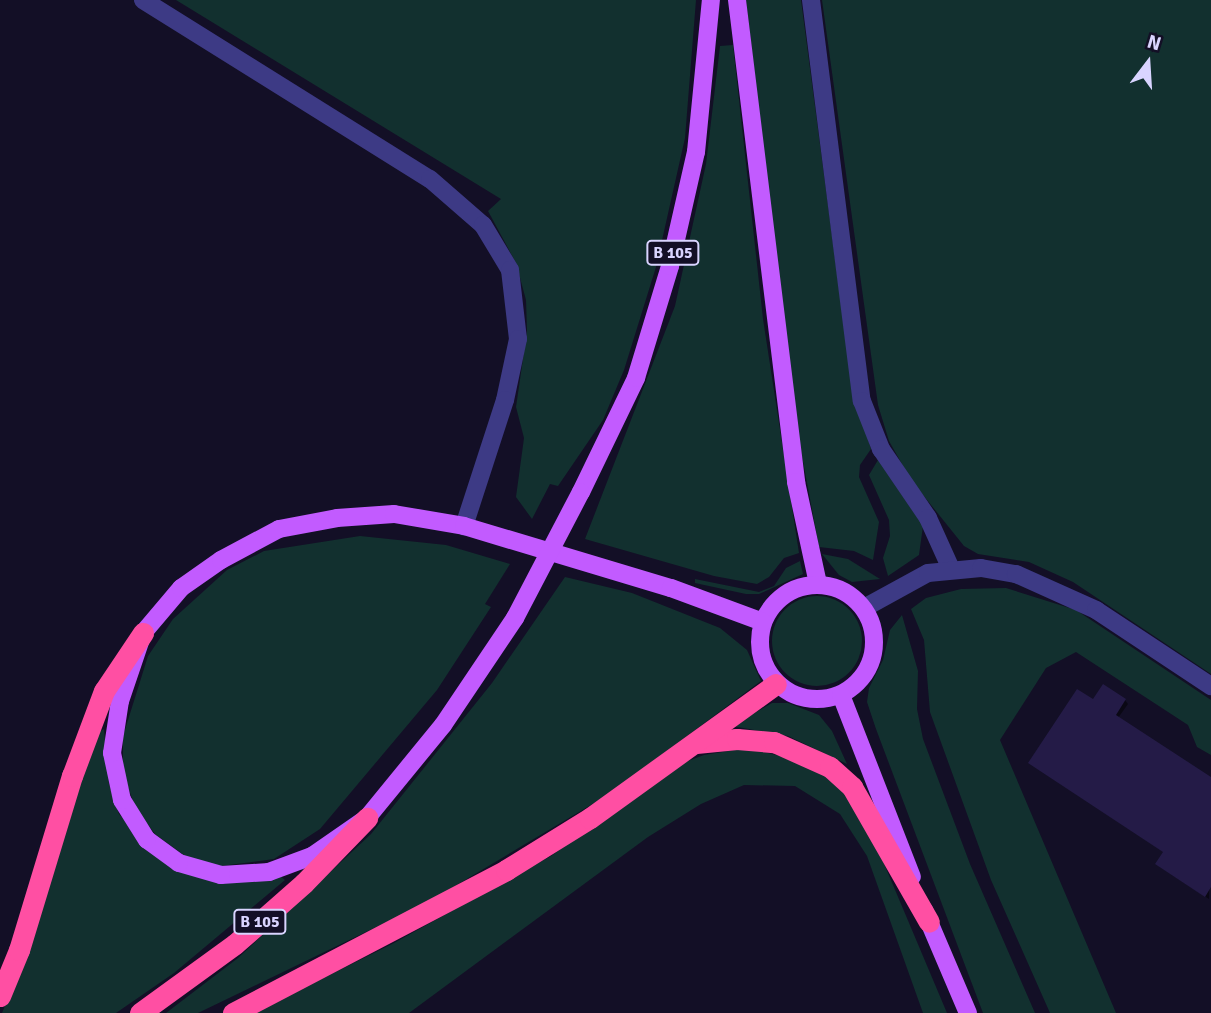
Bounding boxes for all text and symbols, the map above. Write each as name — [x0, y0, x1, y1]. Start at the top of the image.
north arrow — [1113, 28, 1183, 98]
text: N — [1144, 30, 1164, 56]
road number: B 105 — [645, 241, 701, 266]
road number: B 105 — [232, 910, 288, 934]

